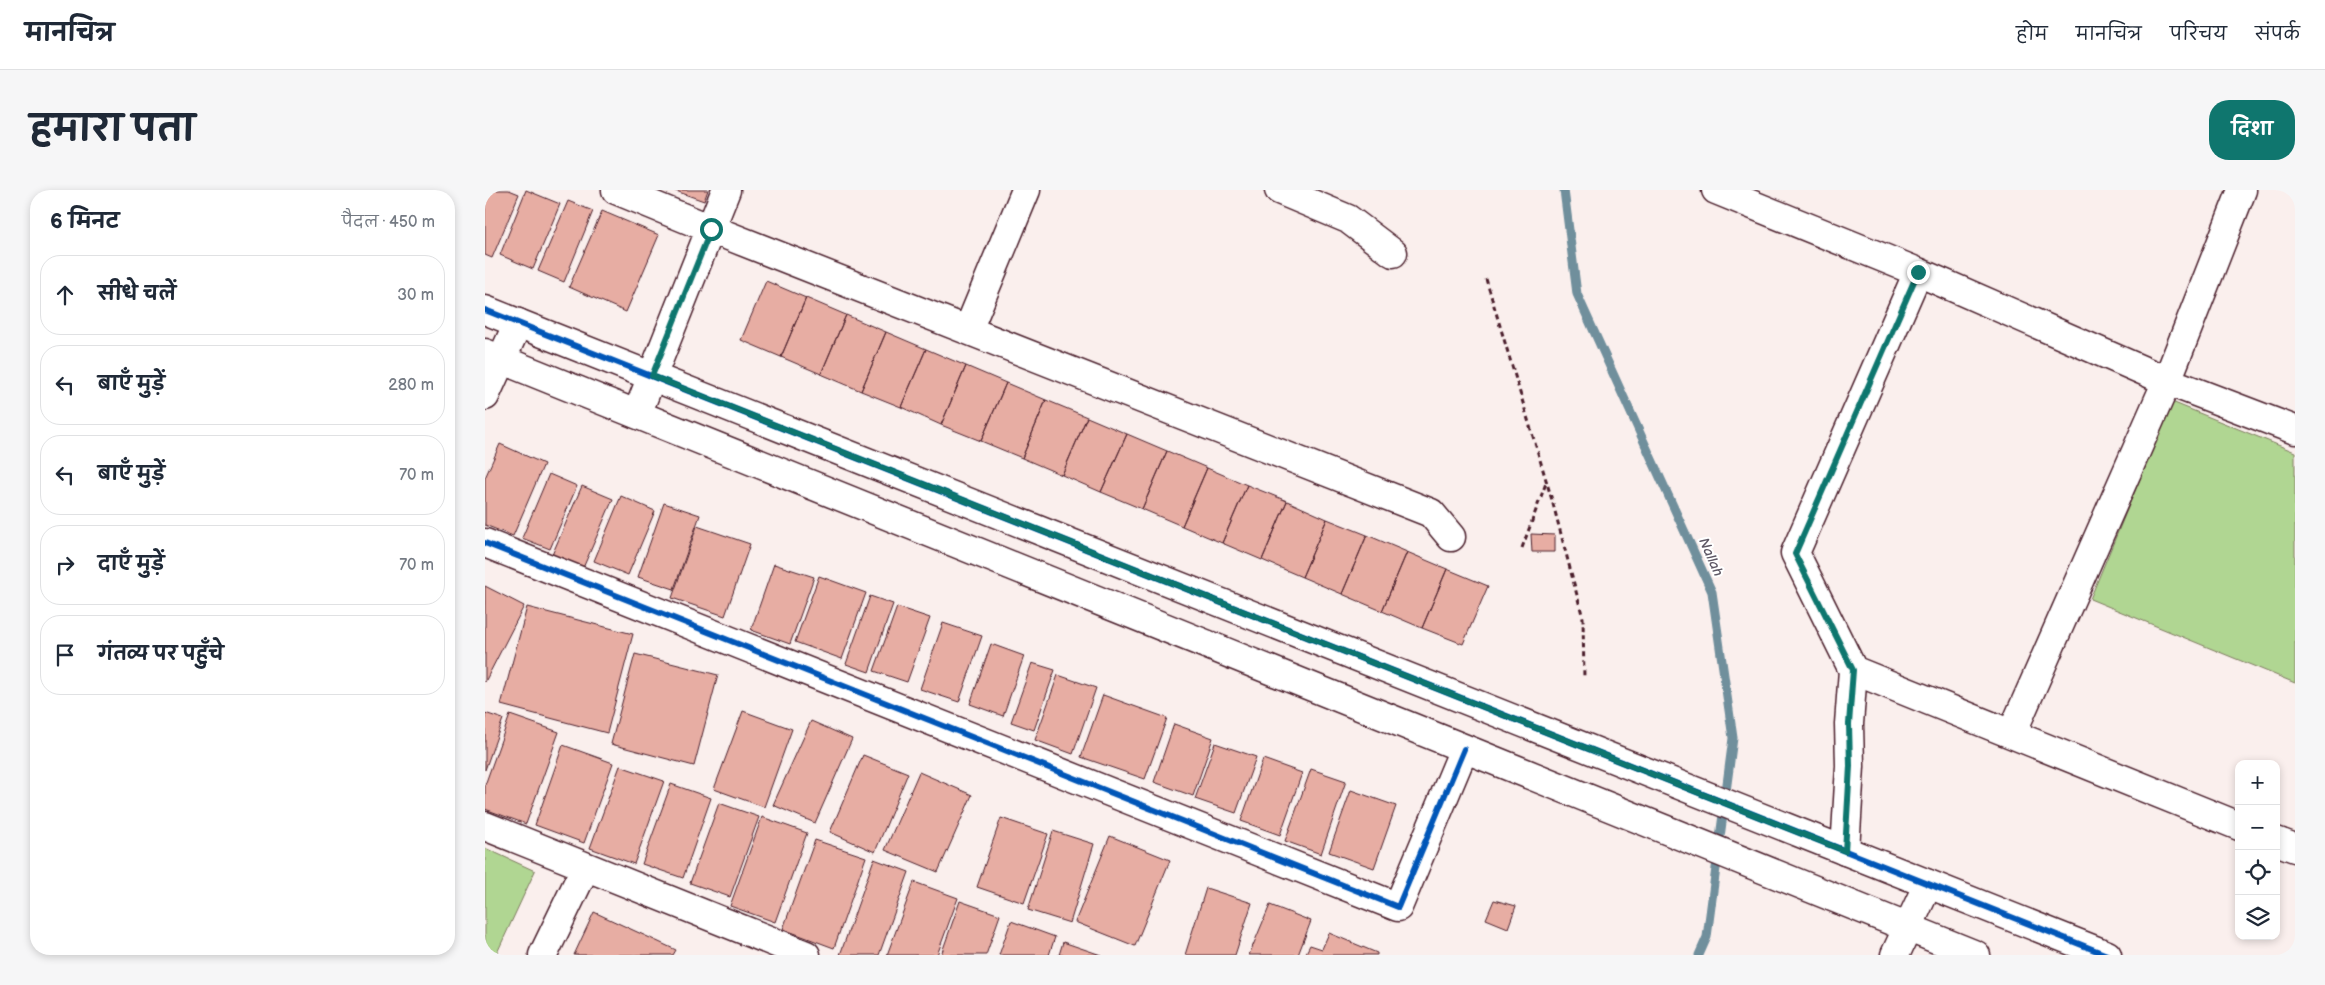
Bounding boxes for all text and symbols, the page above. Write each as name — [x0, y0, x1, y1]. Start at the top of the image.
text: मानचित्र — [25, 19, 114, 48]
text: होम — [2016, 24, 2048, 45]
text: मानचित्र — [2076, 24, 2142, 45]
text: परिचय — [2170, 24, 2227, 45]
text: संपर्क — [2255, 24, 2300, 45]
button: दिशा — [2209, 100, 2295, 160]
text: हमारा पता — [30, 108, 195, 151]
text: 6 मिनट — [50, 209, 119, 234]
text: पैदल · 450 m — [342, 213, 435, 232]
route start — [700, 218, 723, 241]
route end — [1907, 261, 1930, 284]
icon: ahead — [51, 281, 79, 309]
text: सीधे चलें — [98, 283, 176, 306]
text: 30 m — [397, 286, 434, 305]
icon: left — [51, 371, 79, 399]
text: बाएँ मुड़ें — [98, 373, 165, 396]
text: 280 m — [388, 376, 434, 395]
icon: left — [51, 461, 79, 489]
text: बाएँ मुड़ें — [98, 463, 165, 486]
text: 70 m — [399, 466, 434, 485]
water label: Nallah — [1695, 535, 1727, 579]
icon: right — [51, 551, 79, 579]
text: दाएँ मुड़ें — [98, 553, 164, 576]
text: 70 m — [399, 556, 434, 575]
icon: arrive — [51, 641, 79, 669]
text: गंतव्य पर पहुँचे — [98, 643, 224, 666]
map controls — [2235, 760, 2280, 940]
button: + — [2235, 760, 2280, 805]
button: − — [2235, 805, 2280, 850]
button: locate — [2235, 850, 2280, 895]
button: layers — [2235, 895, 2280, 940]

